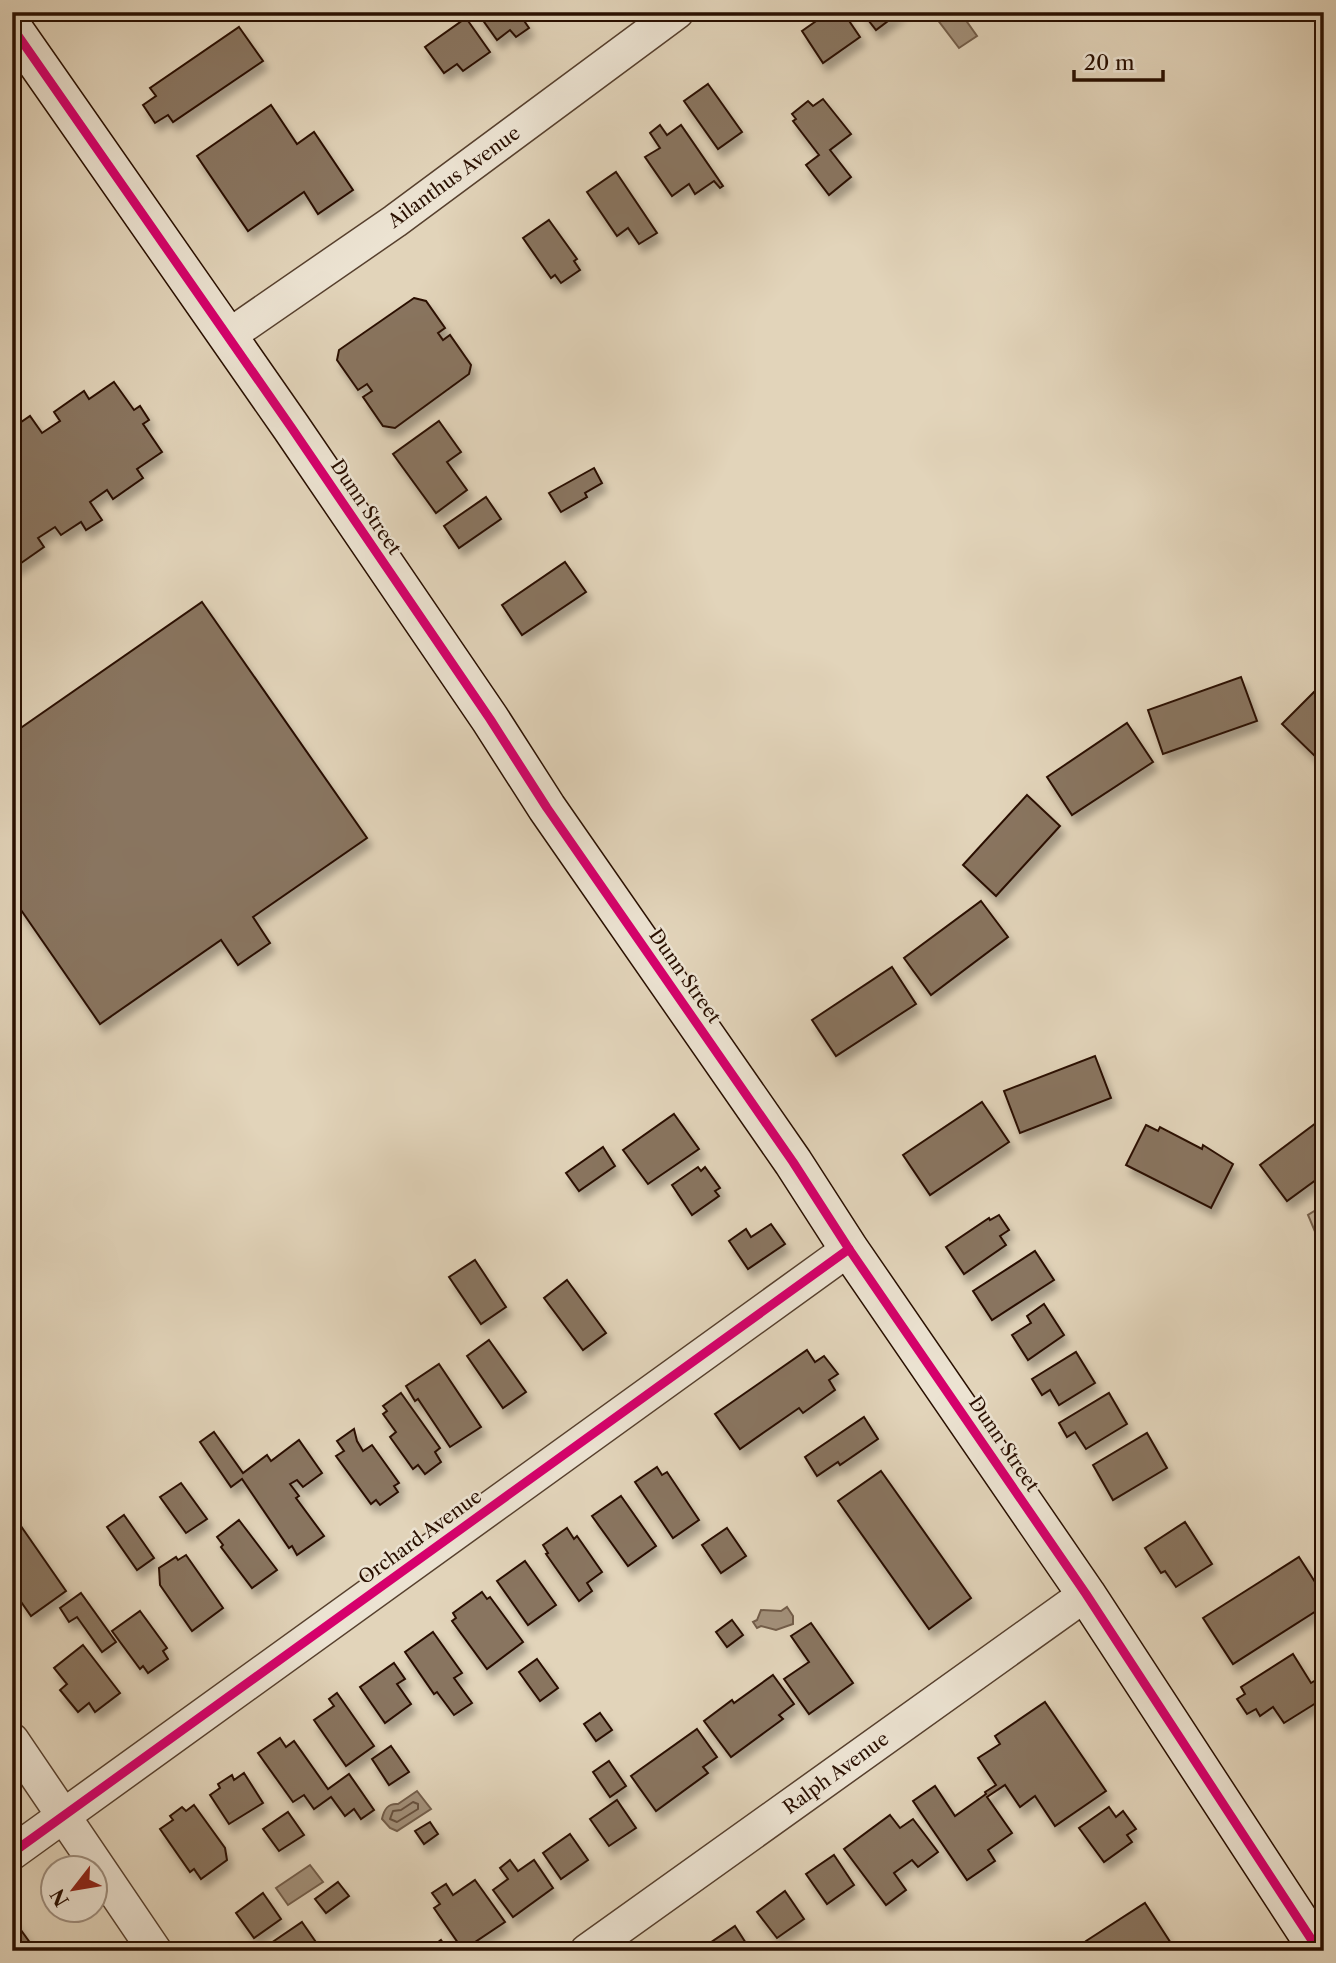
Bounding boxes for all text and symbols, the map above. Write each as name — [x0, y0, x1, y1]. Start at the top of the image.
scale bar — [1074, 38, 1163, 82]
text: 20 m — [1084, 50, 1135, 75]
street label: Ailanthus Avenue — [383, 121, 525, 233]
street label: Dunn Street — [326, 455, 406, 559]
street label: Dunn Street — [644, 924, 726, 1028]
street label: Dunn Street — [964, 1392, 1044, 1496]
street label: Orchard Avenue — [354, 1485, 486, 1589]
street label: Ralph Avenue — [779, 1727, 893, 1819]
north arrow — [38, 1854, 108, 1924]
text: N — [46, 1884, 74, 1910]

